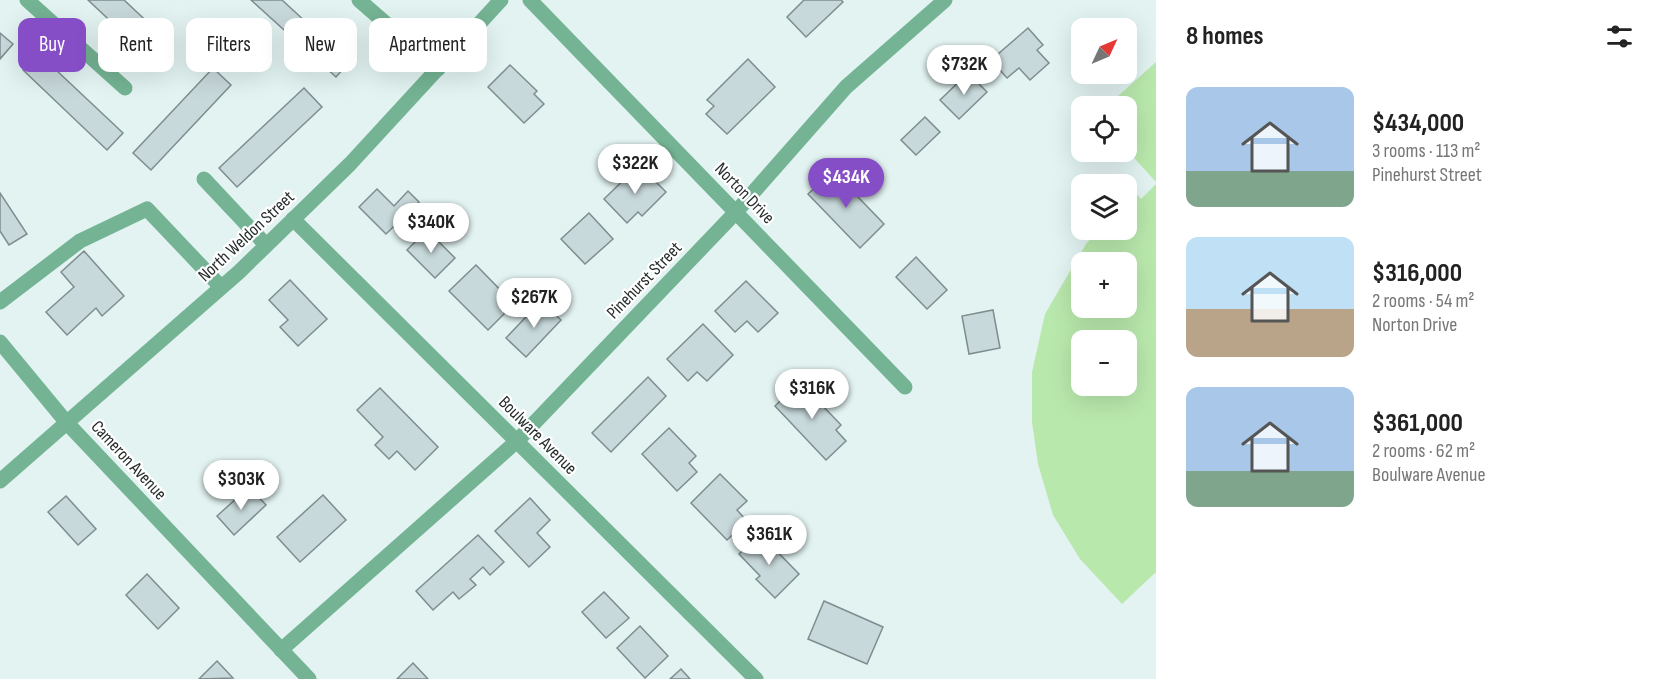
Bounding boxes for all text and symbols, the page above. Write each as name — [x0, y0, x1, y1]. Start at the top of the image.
chip: Buy — [18, 18, 86, 72]
chip: Rent — [98, 18, 174, 72]
chip: Filters — [186, 18, 272, 72]
chip: New — [284, 18, 357, 72]
chip: Apartment — [369, 18, 487, 72]
north arrow — [1071, 18, 1137, 84]
map controls — [1071, 18, 1137, 396]
icon: filters — [1603, 20, 1636, 53]
text: 8 homes — [1186, 21, 1264, 52]
pin: $732K — [922, 45, 1006, 96]
text: $732K — [941, 52, 987, 76]
button: locate — [1071, 96, 1137, 162]
text: $434,000 — [1372, 108, 1464, 139]
icon: home — [1234, 111, 1306, 183]
text: 3 rooms · 113 m² — [1372, 139, 1481, 163]
pin: $322K — [593, 144, 677, 195]
text: $322K — [612, 151, 658, 175]
street label: Norton Drive — [710, 158, 779, 228]
pin: $434K — [804, 158, 888, 209]
text: Pinehurst Street — [1372, 163, 1482, 187]
text: $434K — [822, 165, 870, 189]
button: layers — [1071, 174, 1137, 240]
street label: North Weldon Street — [194, 186, 299, 286]
pin: $340K — [389, 203, 473, 254]
text: $340K — [407, 210, 455, 234]
street label: Pinehurst Street — [602, 237, 687, 323]
button: + — [1071, 252, 1137, 318]
text: $316,000 — [1372, 258, 1462, 289]
icon: home — [1234, 261, 1306, 333]
pin: $267K — [492, 278, 576, 329]
text: $267K — [510, 285, 558, 309]
text: 2 rooms · 54 m² — [1372, 289, 1474, 313]
text: Norton Drive — [1372, 313, 1457, 337]
button: − — [1071, 330, 1137, 396]
pin: $316K — [770, 369, 854, 420]
text: $316K — [789, 376, 835, 400]
street label: Boulware Avenue — [494, 392, 581, 479]
text: $361,000 — [1372, 408, 1463, 439]
icon: home — [1234, 411, 1306, 483]
street label: Cameron Avenue — [86, 416, 171, 504]
text: 2 rooms · 62 m² — [1372, 439, 1475, 463]
pin: $303K — [199, 460, 283, 511]
text: Boulware Avenue — [1372, 463, 1485, 487]
text: $303K — [217, 467, 265, 491]
pin: $361K — [727, 515, 811, 566]
text: $361K — [746, 522, 792, 546]

